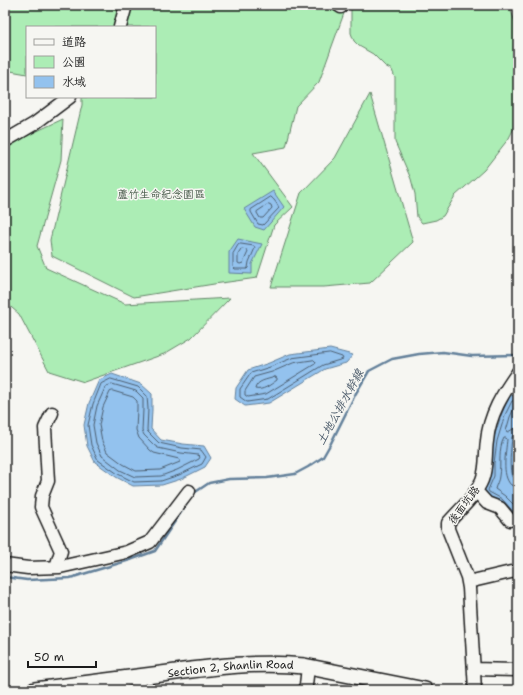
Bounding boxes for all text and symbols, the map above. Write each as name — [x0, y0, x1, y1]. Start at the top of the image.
legend — [26, 26, 156, 98]
text: 道路 — [62, 34, 86, 50]
text: 公園 — [62, 54, 86, 70]
text: 水域 — [62, 74, 86, 90]
park label: 蘆竹生命紀念園區 — [117, 187, 205, 202]
water label: 土地公排水幹線 — [313, 366, 368, 448]
street label: 後面坑路 — [445, 483, 483, 527]
scale bar — [28, 643, 96, 669]
text: 50 m — [34, 649, 64, 665]
street label: Section 2, Shanlin Road — [167, 657, 294, 681]

